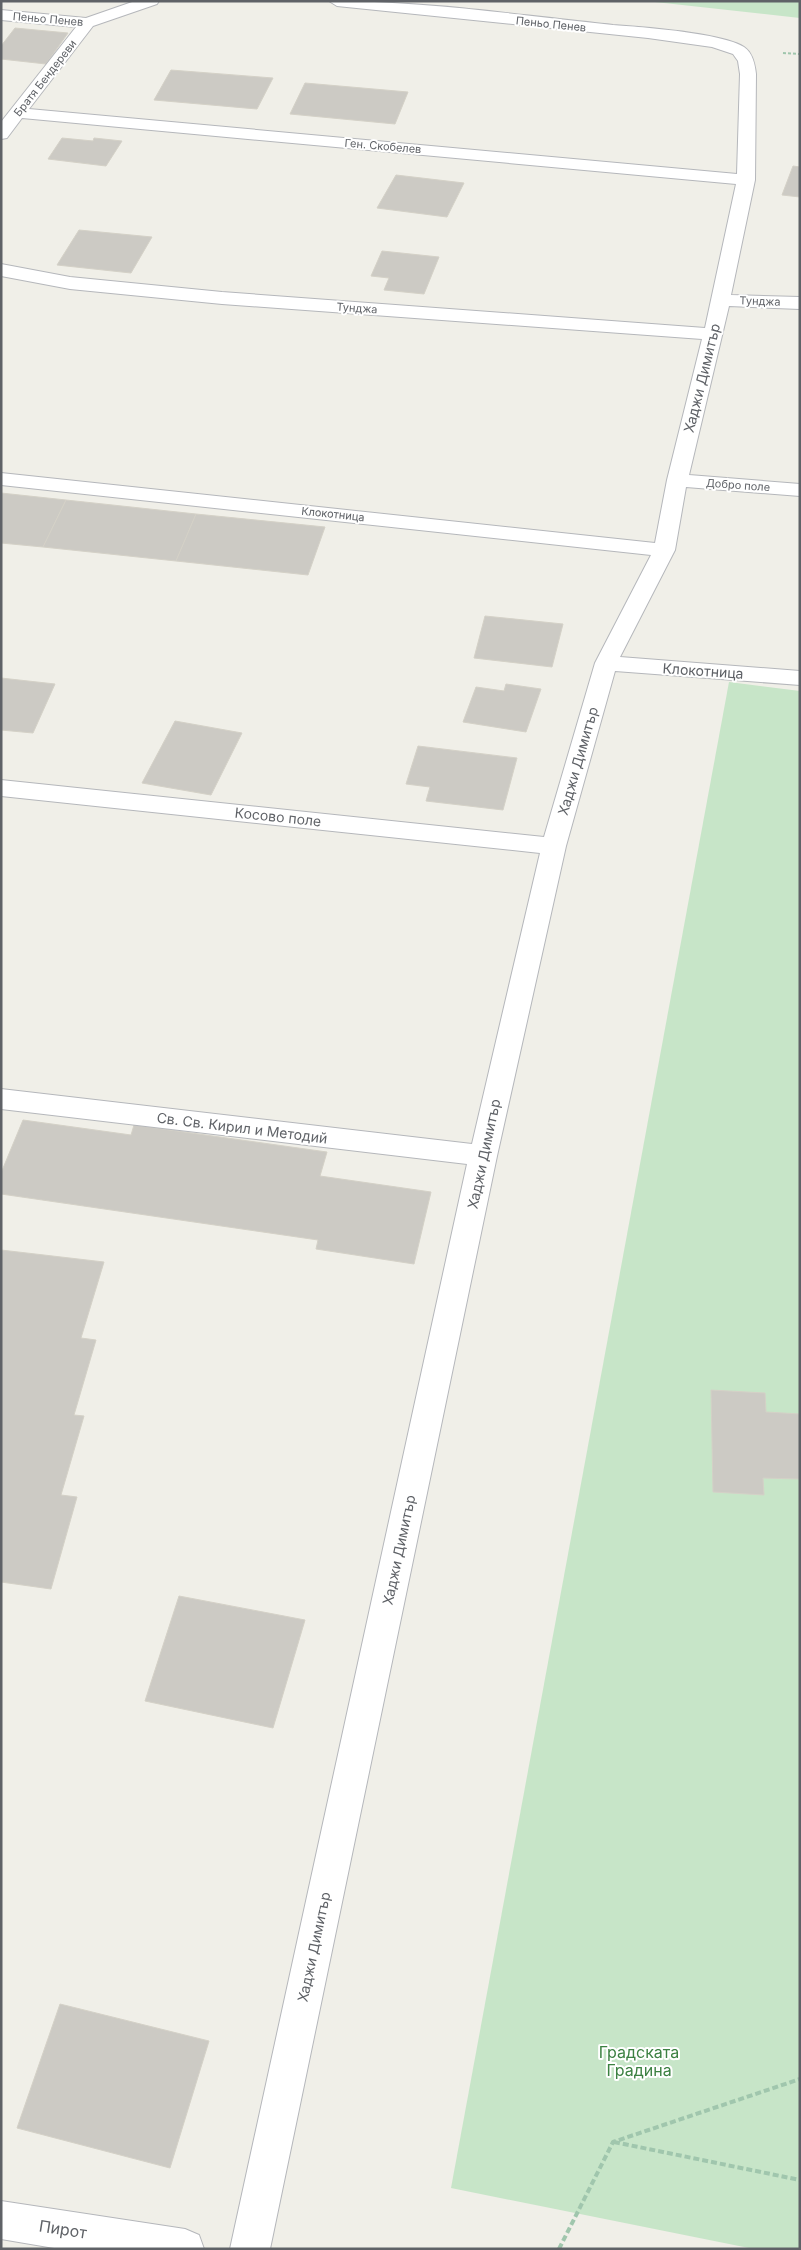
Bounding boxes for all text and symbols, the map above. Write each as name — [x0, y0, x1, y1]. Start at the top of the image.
street label: Пеньо Пенев — [12, 9, 84, 29]
street label: Пеньо Пенев — [515, 13, 587, 35]
street label: Братя Бендереви — [11, 37, 79, 119]
street label: Ген. Скобелев — [344, 136, 422, 156]
street label: Тунджа — [739, 293, 781, 309]
street label: Тунджа — [336, 300, 378, 316]
street label: Хаджи Димитър — [680, 321, 723, 434]
street label: Добро поле — [705, 476, 771, 494]
street label: Клокотница — [301, 504, 365, 524]
street label: Клокотница — [662, 659, 744, 682]
street label: Хаджи Димитър — [554, 705, 601, 817]
street label: Косово поле — [234, 804, 322, 829]
street label: Хаджи Димитър — [464, 1097, 503, 1210]
street label: Св. Св. Кирил и Методий — [156, 1109, 328, 1146]
street label: Хаджи Димитър — [379, 1493, 418, 1606]
street label: Хаджи Димитър — [294, 1890, 333, 2003]
park label: Градската Градина — [599, 2042, 679, 2080]
street label: Пирот — [38, 2215, 89, 2243]

